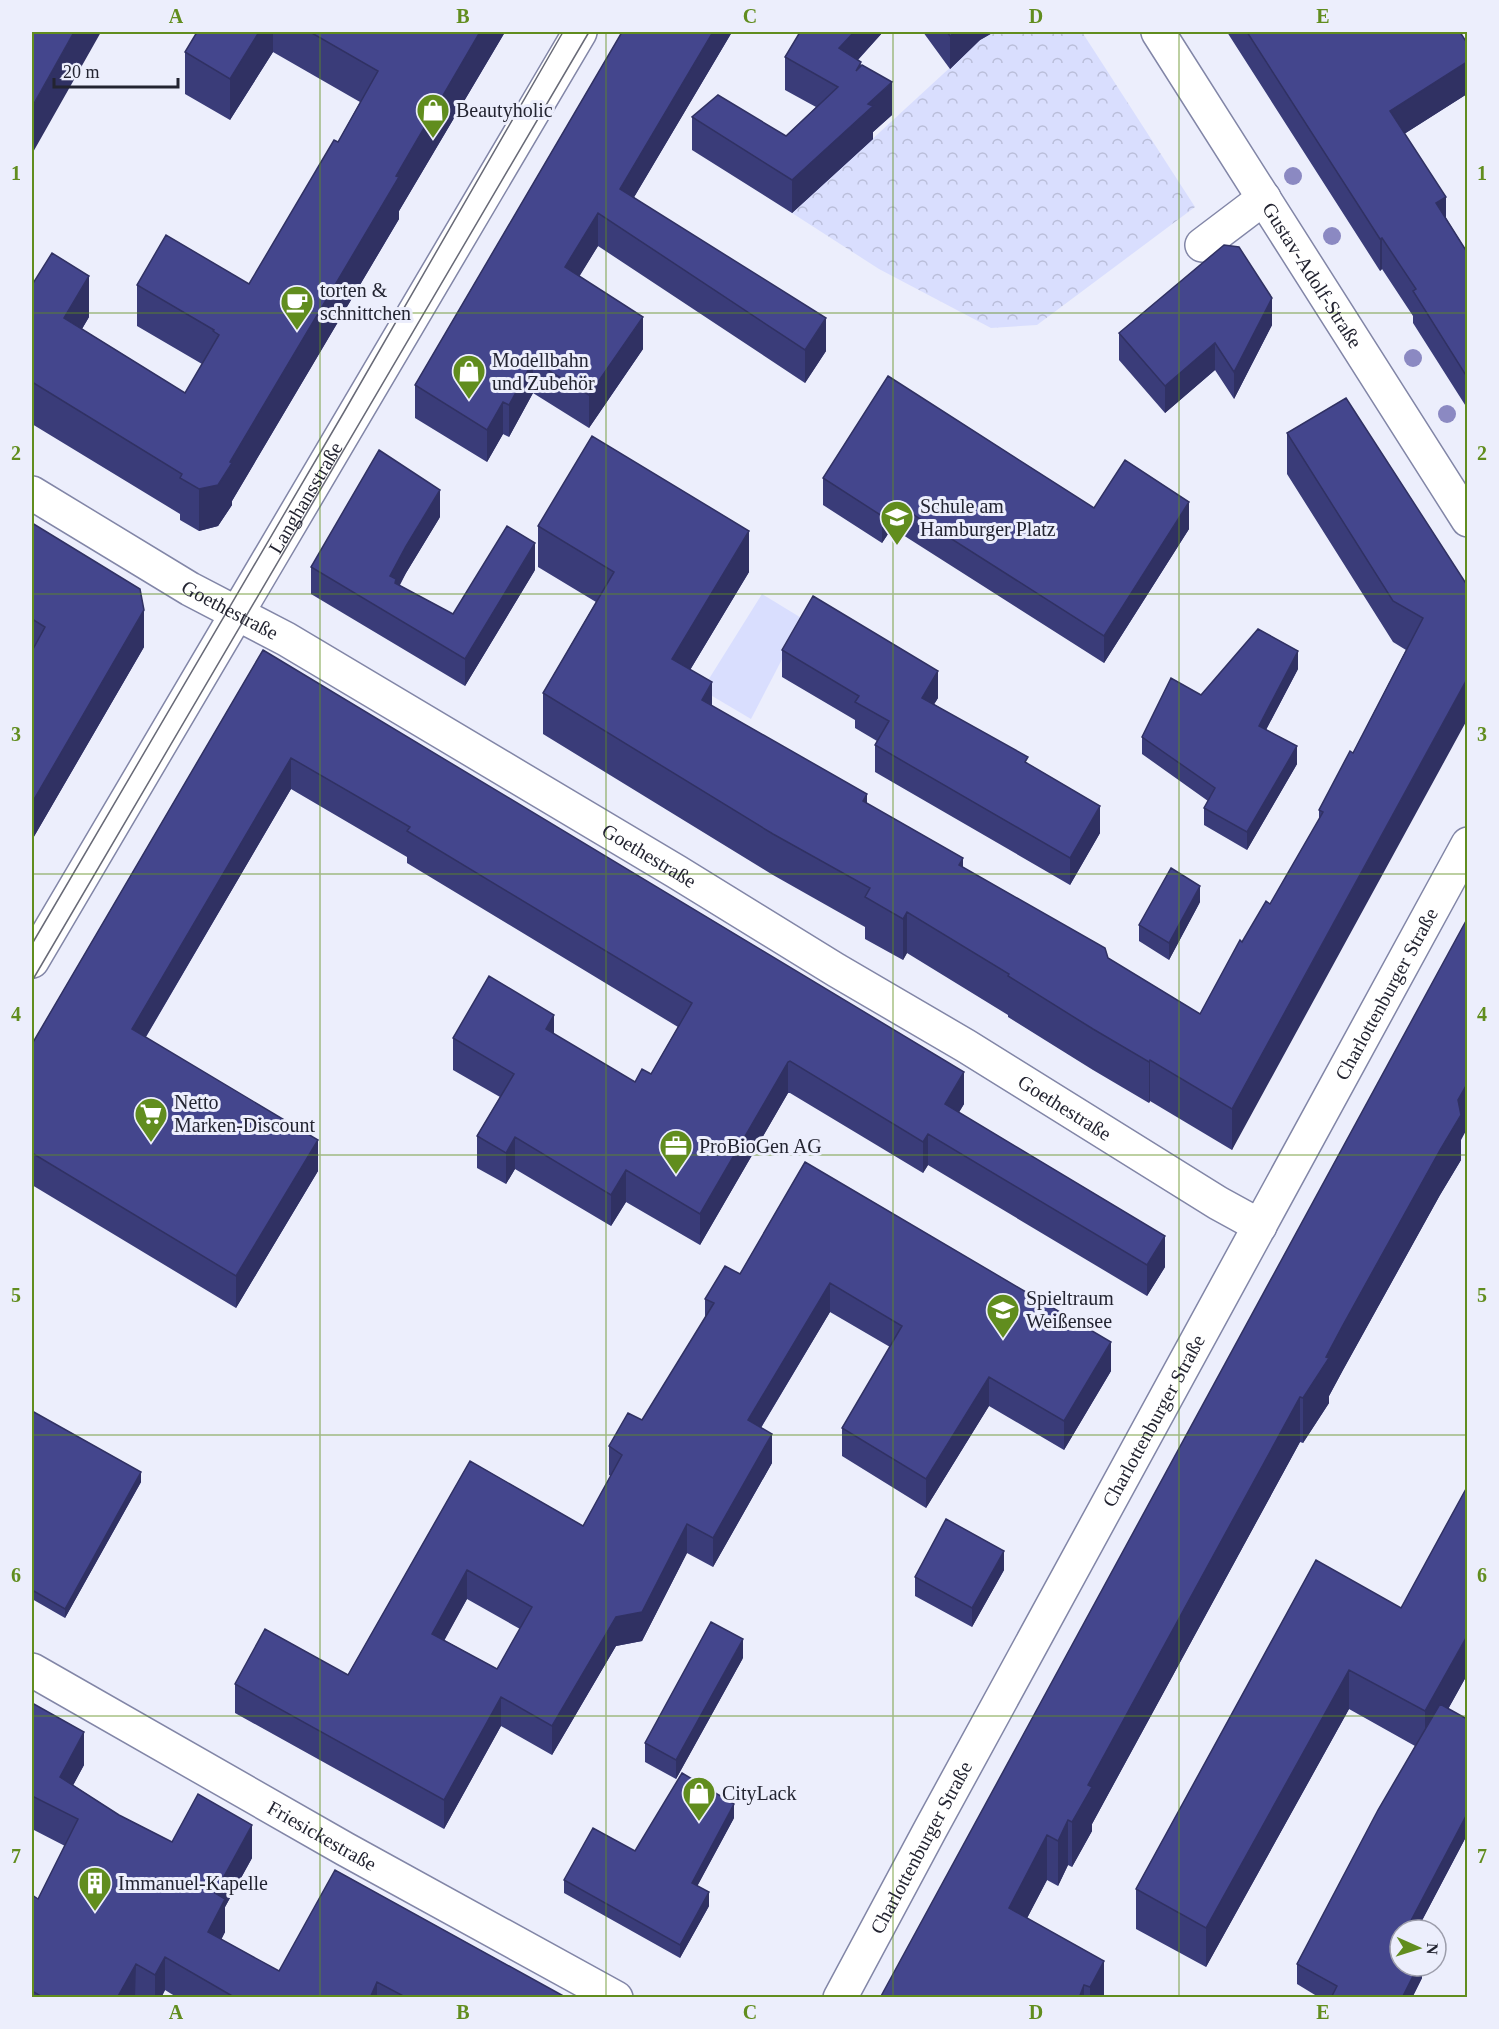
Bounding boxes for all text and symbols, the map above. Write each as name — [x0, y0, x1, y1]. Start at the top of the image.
text: A — [169, 5, 184, 27]
text: B — [456, 5, 470, 27]
text: C — [743, 5, 757, 27]
text: D — [1029, 5, 1043, 27]
text: E — [1316, 5, 1330, 27]
scale bar — [54, 51, 178, 89]
text: 20 m — [63, 62, 100, 82]
shop icon: Beautyholic — [415, 92, 451, 139]
place label: Beautyholic — [456, 99, 553, 122]
text: 1 — [11, 162, 21, 184]
text: 1 — [1477, 162, 1487, 184]
street label: Gustav-Adolf-Straße — [1258, 198, 1367, 352]
place label: torten & schnittchen — [320, 279, 411, 324]
cafe icon: torten & schnittchen — [279, 284, 315, 331]
place label: Modellbahn und Zubehör — [492, 349, 595, 394]
shop icon: Modellbahn und Zubehör — [451, 353, 487, 400]
street label: Langhansstraße — [264, 438, 347, 557]
text: 2 — [11, 442, 21, 464]
text: 2 — [1477, 442, 1487, 464]
place label: Schule am Hamburger Platz — [920, 495, 1056, 541]
school or university icon: Schule am Hamburger Platz — [879, 499, 915, 546]
street label: Goethestraße — [178, 576, 282, 644]
text: 3 — [11, 723, 21, 745]
text: 3 — [1477, 723, 1487, 745]
street label: Goethestraße — [598, 819, 700, 892]
street label: Charlottenburger Straße — [1330, 904, 1442, 1084]
text: 4 — [11, 1003, 21, 1025]
text: 4 — [1477, 1003, 1487, 1025]
street label: Goethestraße — [1014, 1070, 1115, 1145]
place label: Netto Marken-Discount — [174, 1091, 316, 1136]
supermarket icon: Netto Marken-Discount — [133, 1096, 169, 1143]
office icon: ProBioGen AG — [658, 1128, 694, 1175]
place label: ProBioGen AG — [699, 1135, 822, 1157]
text: 5 — [11, 1284, 21, 1306]
text: 5 — [1477, 1284, 1487, 1306]
place label: Spieltraum Weißensee — [1026, 1287, 1114, 1332]
school or university icon: Spieltraum Weißensee — [985, 1292, 1021, 1339]
street label: Charlottenburger Straße — [1098, 1331, 1209, 1510]
text: 6 — [11, 1564, 21, 1586]
text: 6 — [1477, 1564, 1487, 1586]
street label: Charlottenburger Straße — [866, 1757, 976, 1937]
shop icon: CityLack — [681, 1775, 717, 1822]
place label: CityLack — [722, 1782, 796, 1805]
street label: Friesickestraße — [264, 1796, 380, 1875]
text: 7 — [11, 1845, 21, 1867]
text: 7 — [1477, 1845, 1487, 1867]
building icon: Immanuel-Kapelle — [77, 1865, 113, 1912]
place label: Immanuel-Kapelle — [118, 1872, 268, 1895]
north arrow — [1388, 1918, 1448, 1978]
text: N — [1424, 1943, 1441, 1955]
text: A — [169, 2001, 184, 2023]
text: B — [456, 2001, 470, 2023]
text: C — [743, 2001, 757, 2023]
text: D — [1029, 2001, 1043, 2023]
text: E — [1316, 2001, 1330, 2023]

